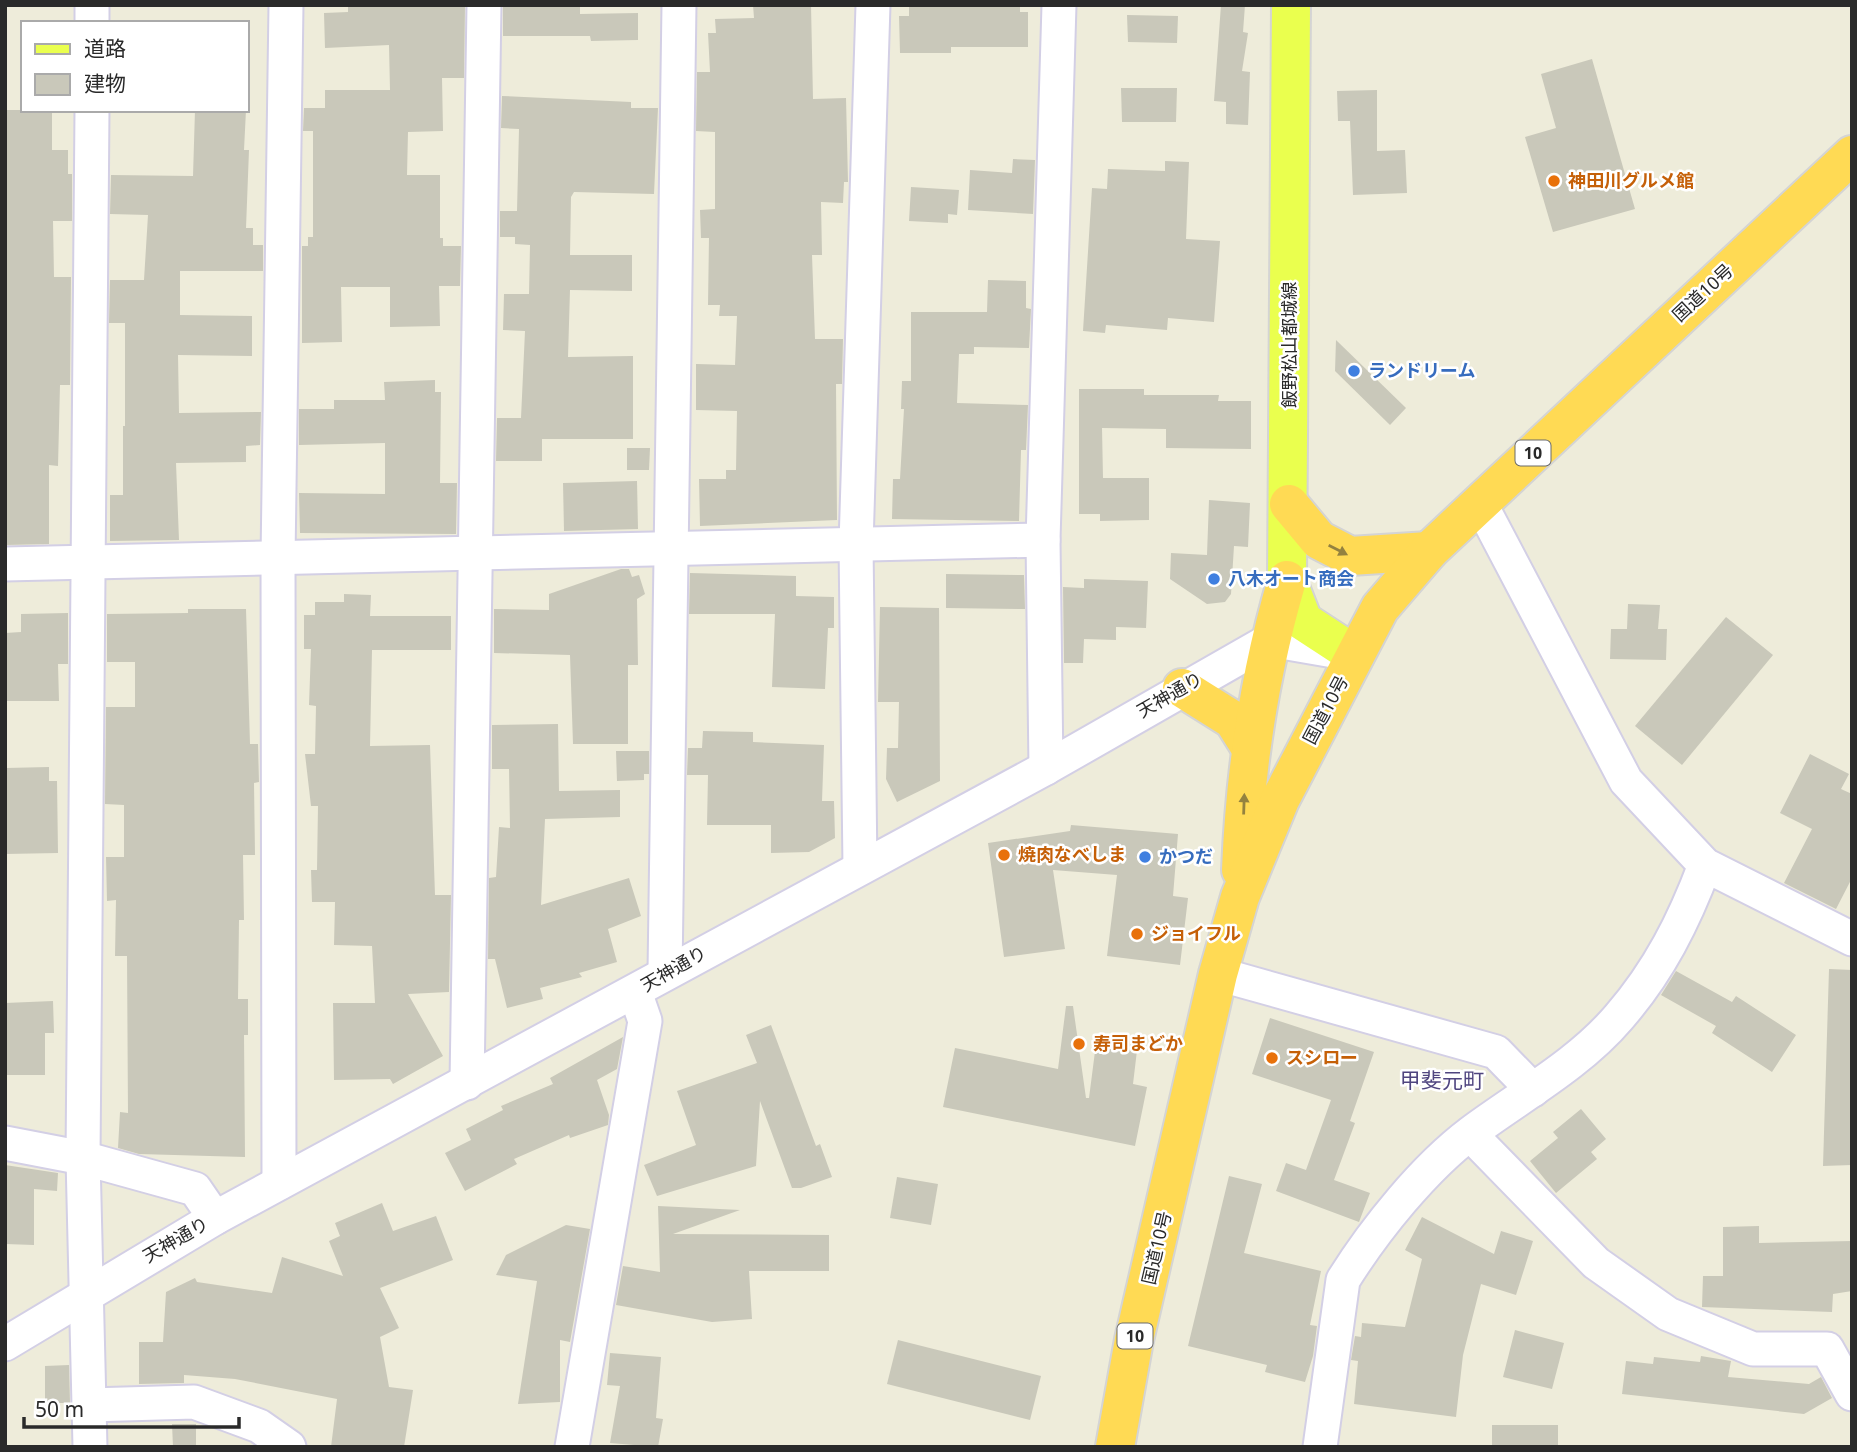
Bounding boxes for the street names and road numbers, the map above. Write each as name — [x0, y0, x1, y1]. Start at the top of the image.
street label: 国道10号 — [1667, 258, 1738, 326]
street label: 飯野松山都城線 — [1277, 282, 1301, 408]
road number: 10 — [1516, 440, 1550, 466]
street label: 天神通り — [1132, 666, 1207, 723]
street label: 国道10号 — [1297, 671, 1353, 748]
street label: 天神通り — [636, 940, 711, 997]
street label: 国道10号 — [1136, 1209, 1176, 1287]
street label: 天神通り — [138, 1211, 213, 1268]
road number: 10 — [1118, 1324, 1152, 1348]

